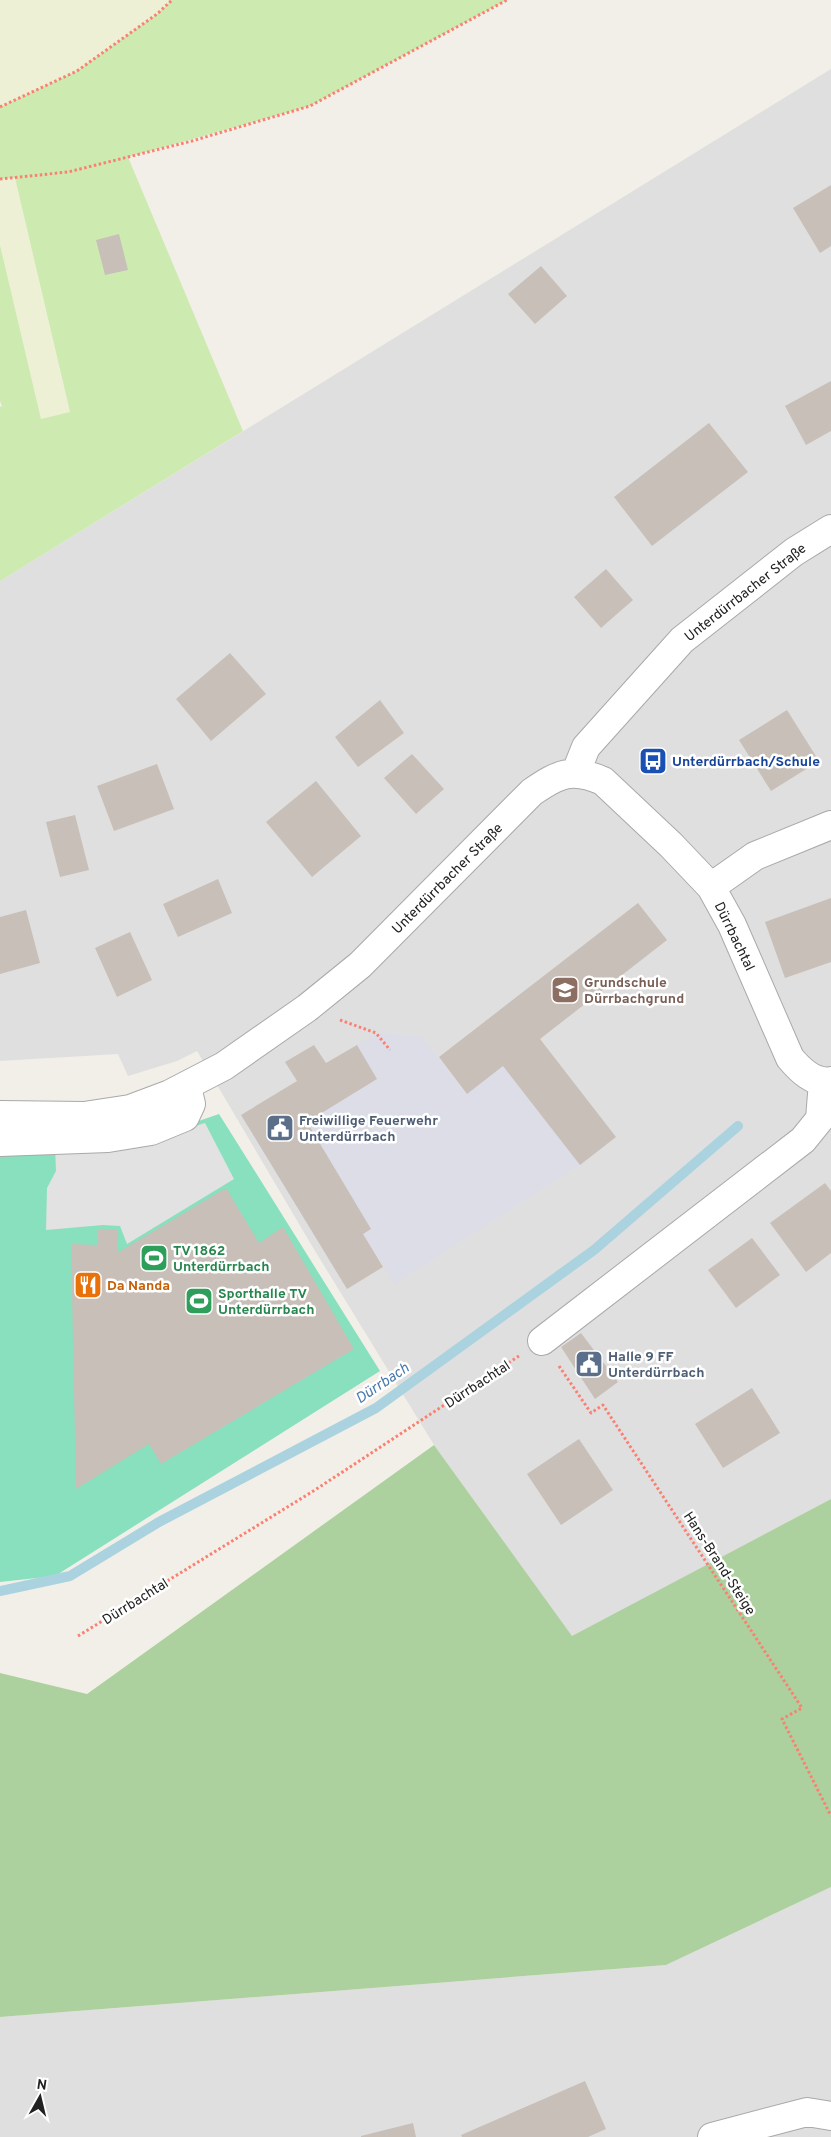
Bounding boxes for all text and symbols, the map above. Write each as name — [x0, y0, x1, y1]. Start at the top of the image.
street label: Unterdürrbacher Straße — [682, 540, 810, 646]
bus stop icon: Unterdürrbach/Schule — [638, 746, 668, 776]
place label: Unterdürrbach/Schule — [672, 754, 820, 771]
street label: Unterdürrbacher Straße — [389, 820, 507, 938]
street label: Dürrbachtal — [710, 899, 758, 974]
school or university icon: Grundschule Dürrbachgrund — [550, 975, 580, 1005]
place label: Grundschule Dürrbachgrund — [584, 975, 684, 1008]
public building icon: Freiwillige Feuerwehr Unterdürrbach — [265, 1113, 295, 1143]
place label: Freiwillige Feuerwehr Unterdürrbach — [299, 1113, 438, 1146]
sports icon: TV 1862 Unterdürrbach — [139, 1243, 169, 1273]
place label: TV 1862 Unterdürrbach — [173, 1243, 269, 1276]
restaurant icon: Da Nanda — [73, 1270, 103, 1300]
place label: Da Nanda — [107, 1278, 170, 1295]
sports icon: Sporthalle TV Unterdürrbach — [184, 1286, 214, 1316]
place label: Sporthalle TV Unterdürrbach — [218, 1286, 314, 1319]
public building icon: Halle 9 FF Unterdürrbach — [574, 1349, 604, 1379]
place label: Halle 9 FF Unterdürrbach — [608, 1349, 704, 1382]
street label: Dürrbachtal — [442, 1358, 514, 1413]
water label: Dürrbach — [352, 1359, 413, 1409]
street label: Hans-Brand-Steige — [679, 1509, 759, 1619]
street label: Dürrbachtal — [100, 1575, 172, 1629]
north arrow — [15, 2072, 65, 2122]
text: N — [35, 2076, 48, 2095]

